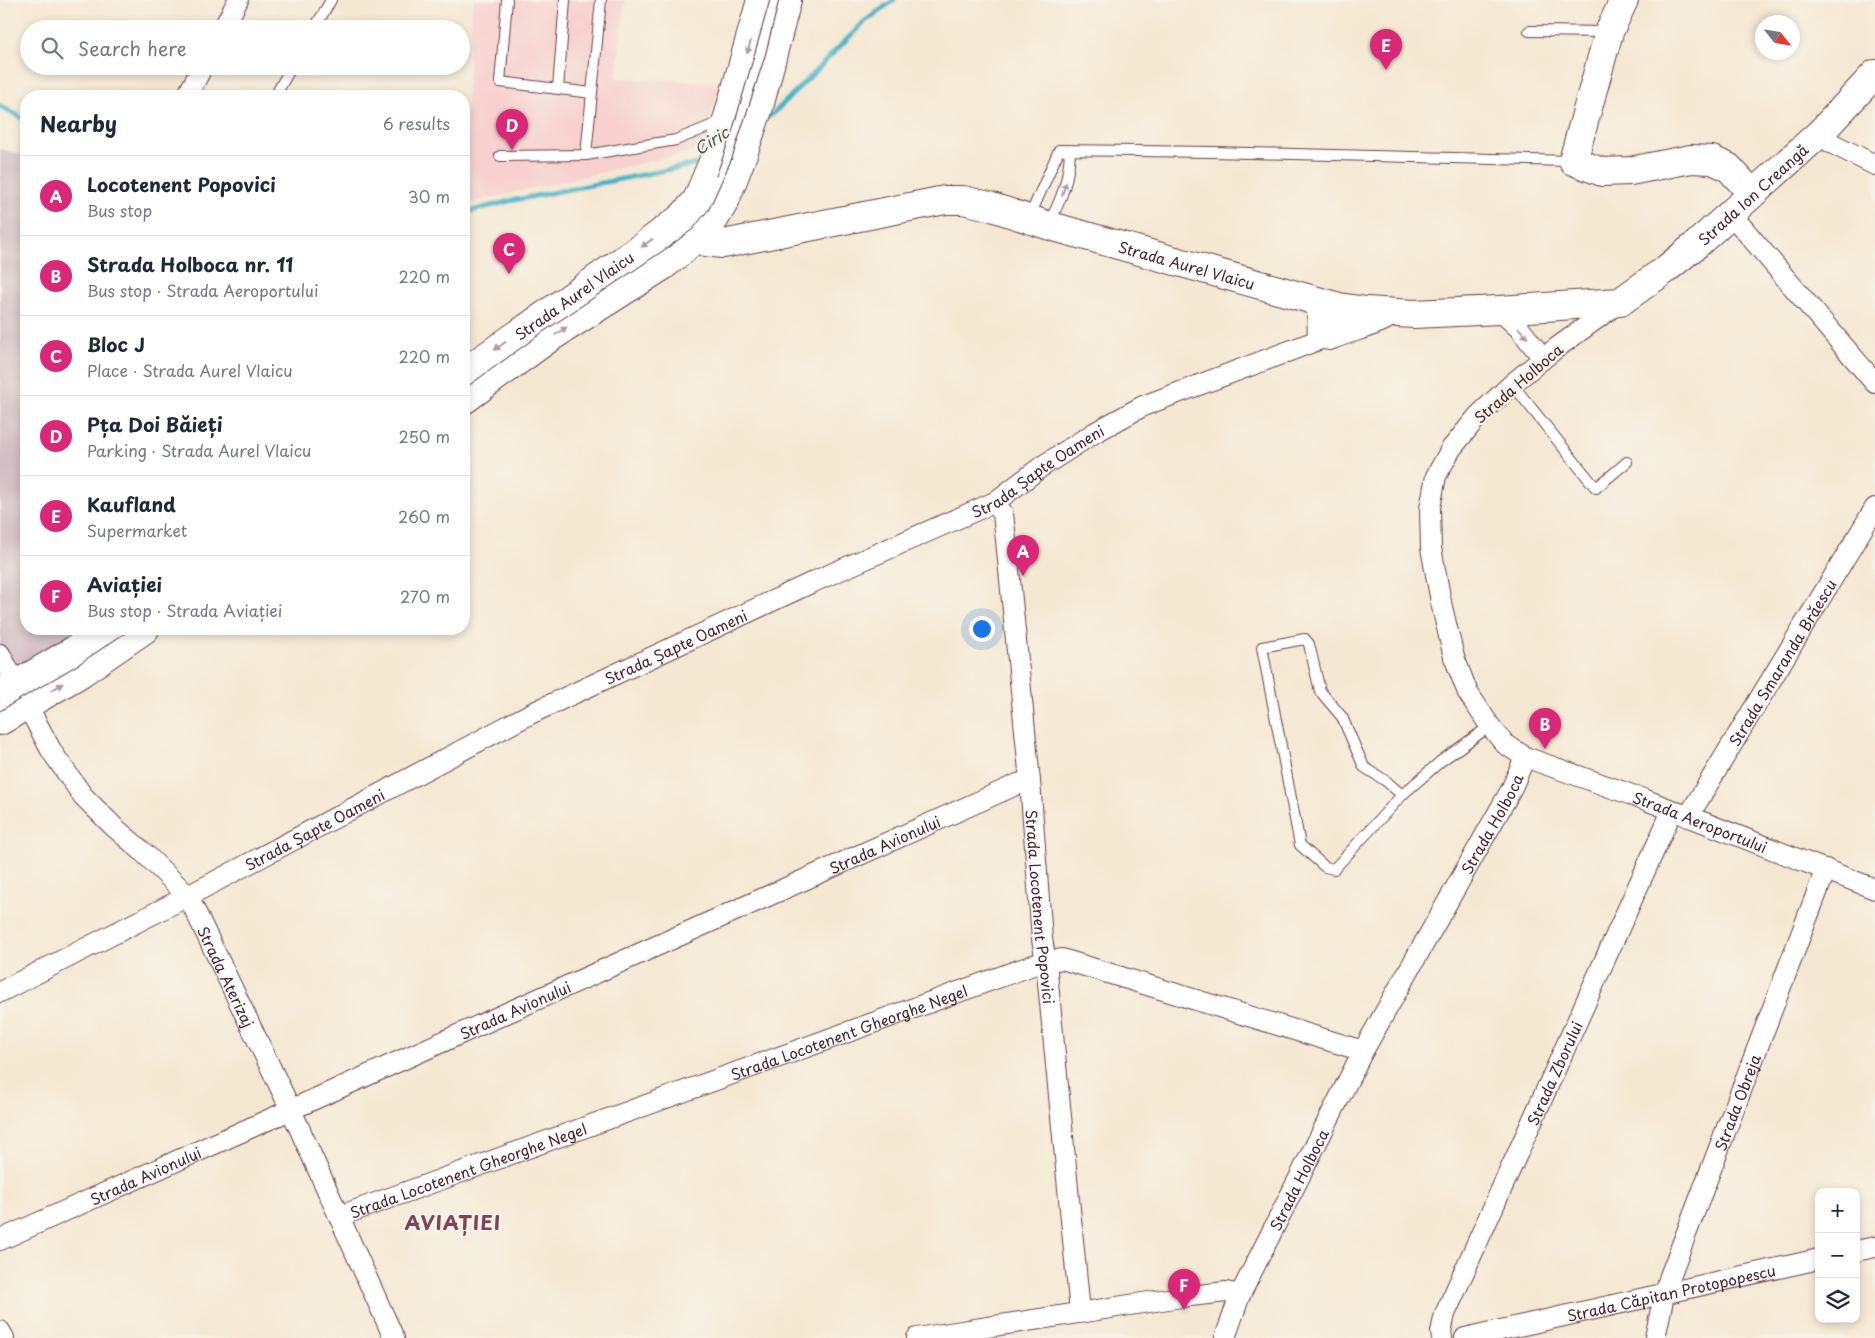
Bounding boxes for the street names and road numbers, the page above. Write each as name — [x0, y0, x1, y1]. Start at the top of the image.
street label: Strada Ion Creangă — [1692, 137, 1813, 250]
street label: Strada Aurel Vlaicu — [1116, 234, 1258, 294]
street label: Strada Aurel Vlaicu — [509, 245, 638, 345]
street label: Strada Holboca — [1468, 337, 1568, 428]
street label: Strada Șapte Oameni — [967, 418, 1108, 523]
street label: Strada Smaranda Brăescu — [1722, 574, 1841, 750]
street label: Strada Șapte Oameni — [600, 603, 751, 689]
street label: Strada Holboca — [1454, 769, 1528, 878]
street label: Strada Șapte Oameni — [240, 782, 388, 876]
street label: Strada Aeroportului — [1630, 785, 1771, 858]
street label: Strada Locotenent Popovici — [1021, 808, 1062, 1005]
street label: Strada Avionului — [825, 809, 944, 879]
street label: Strada Aterizaj — [192, 922, 261, 1031]
street label: Strada Avionului — [455, 974, 574, 1044]
street label: Strada Locotenent Gheorghe Negel — [727, 978, 970, 1085]
street label: Strada Zborului — [1520, 1017, 1587, 1129]
street label: Strada Obreja — [1708, 1050, 1766, 1154]
street label: Strada Locotenent Gheorghe Negel — [346, 1116, 589, 1223]
street label: Strada Holboca — [1263, 1124, 1334, 1234]
street label: Strada Avionului — [86, 1140, 204, 1210]
street label: Strada Căpitan Protopopescu — [1564, 1258, 1777, 1326]

